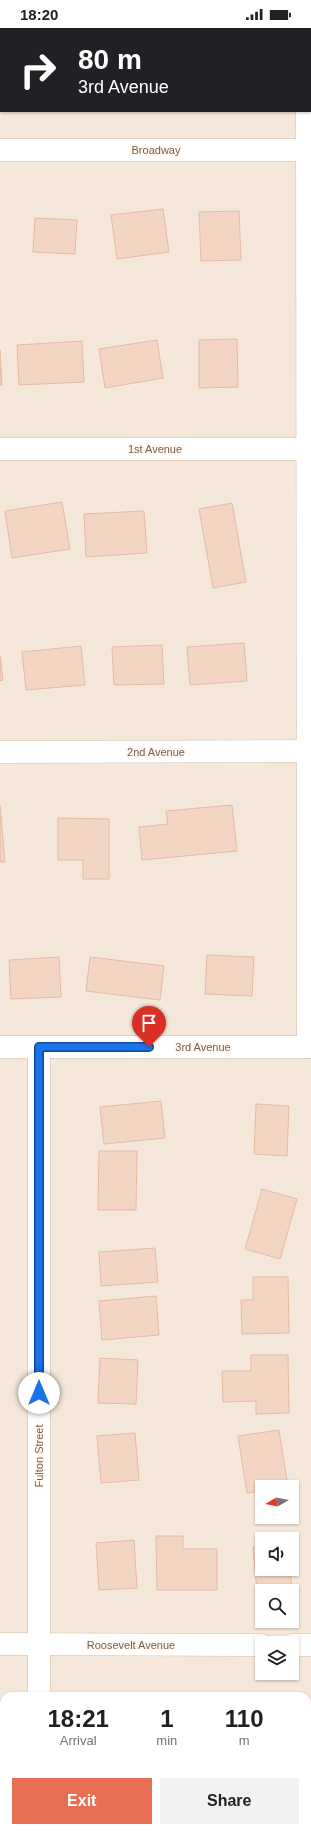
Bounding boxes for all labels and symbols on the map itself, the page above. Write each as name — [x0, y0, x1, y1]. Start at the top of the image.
street label: Broadway — [132, 144, 181, 156]
street label: 1st Avenue — [128, 443, 182, 455]
street label: 2nd Avenue — [127, 746, 185, 758]
pin — [132, 1006, 166, 1047]
street label: 3rd Avenue — [175, 1041, 231, 1053]
position arrow — [18, 1372, 60, 1414]
street label: Fulton Street — [33, 1425, 45, 1487]
north arrow — [255, 1480, 299, 1524]
street label: Roosevelt Avenue — [87, 1639, 175, 1651]

